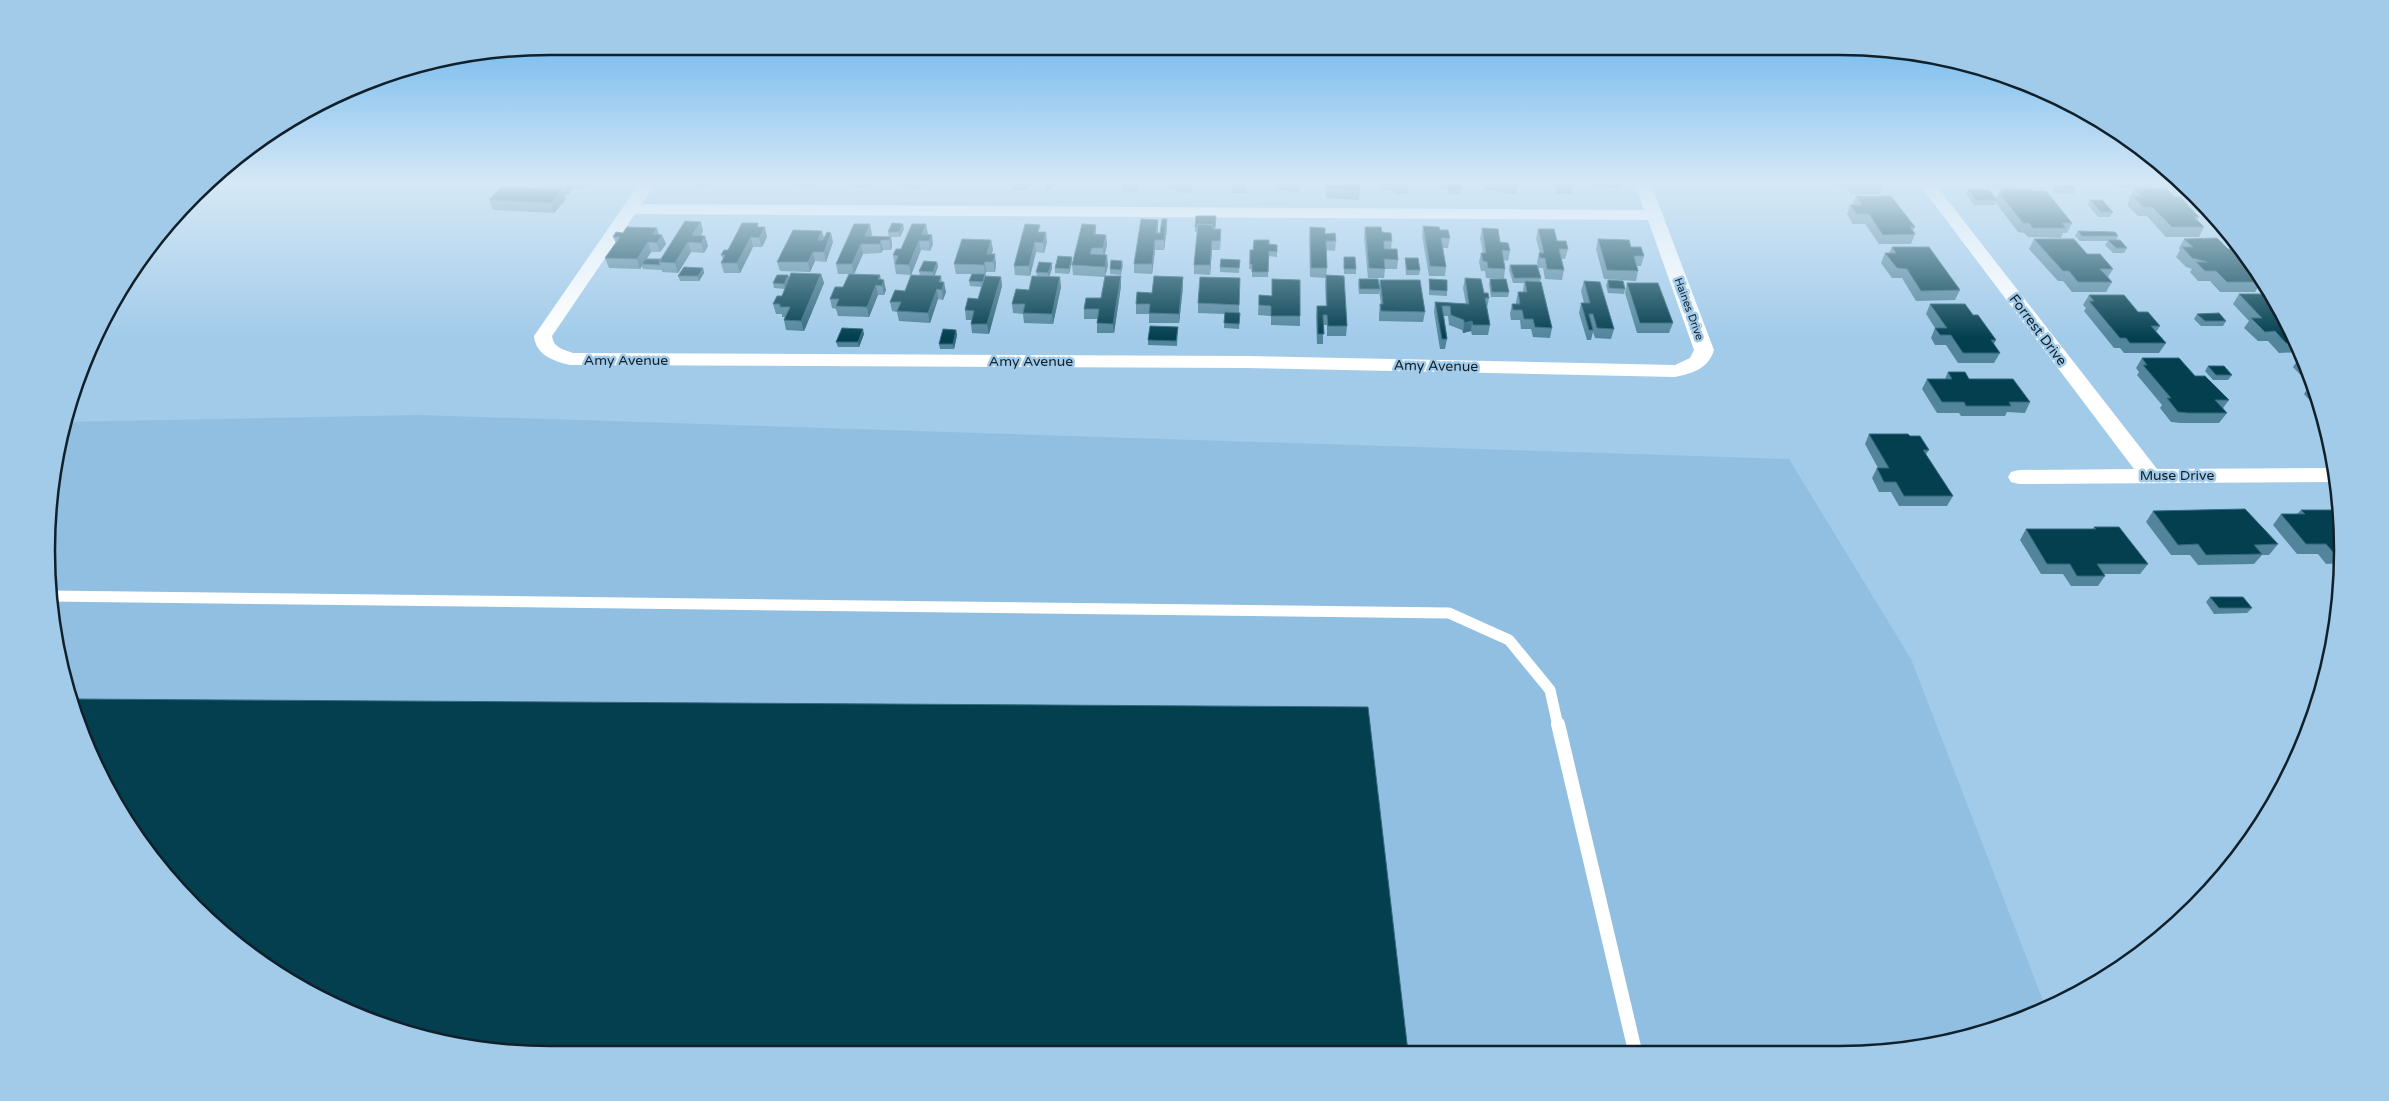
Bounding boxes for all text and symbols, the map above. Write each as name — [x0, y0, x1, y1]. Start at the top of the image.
street label: Haines Drive — [1672, 276, 1706, 342]
street label: Forrest Drive — [2006, 291, 2070, 369]
street label: Amy Avenue — [584, 352, 668, 369]
street label: Amy Avenue — [989, 353, 1073, 370]
street label: Amy Avenue — [1394, 357, 1478, 375]
street label: Muse Drive — [2140, 467, 2214, 484]

